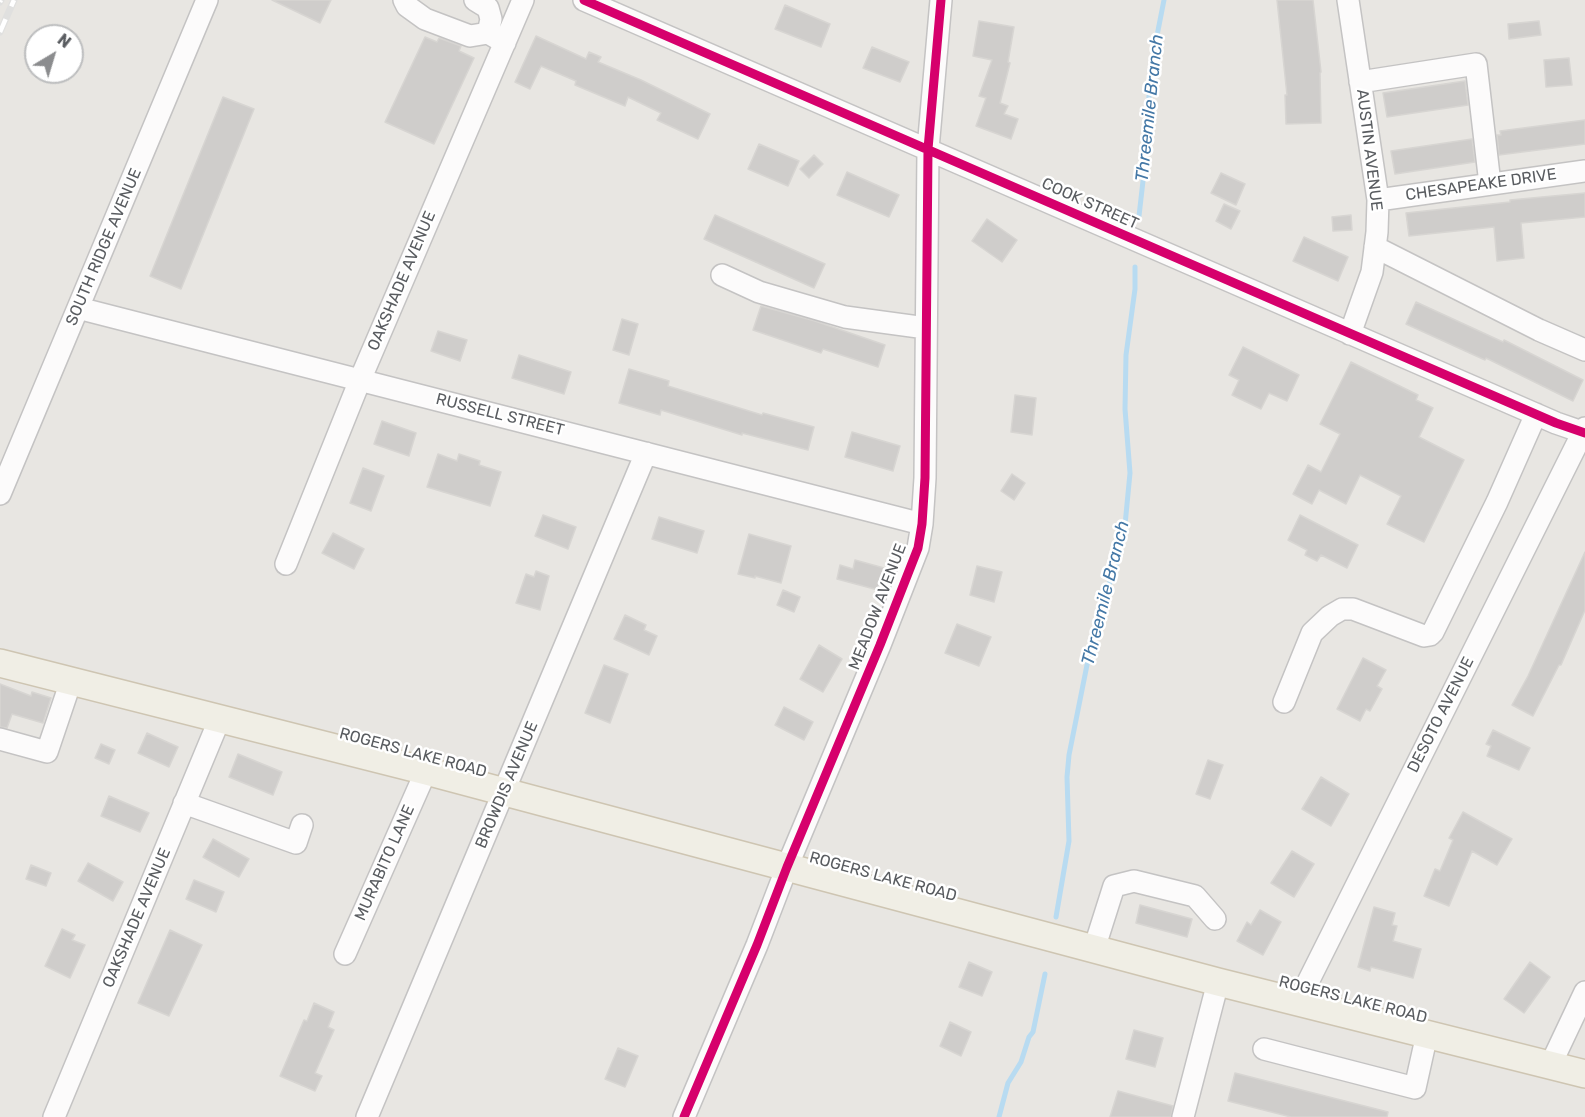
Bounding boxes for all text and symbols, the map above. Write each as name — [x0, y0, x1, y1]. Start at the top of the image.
north arrow — [24, 24, 84, 84]
text: N — [54, 30, 75, 52]
water label: Threemile Branch — [1132, 33, 1168, 183]
street label: AUSTIN AVENUE — [1352, 88, 1386, 212]
street label: SOUTH RIDGE AVENUE — [62, 165, 146, 329]
street label: CHESAPEAKE DRIVE — [1404, 165, 1558, 205]
street label: COOK STREET — [1039, 174, 1141, 234]
street label: OAKSHADE AVENUE — [364, 208, 440, 354]
street label: RUSSELL STREET — [434, 390, 566, 440]
water label: Threemile Branch — [1078, 518, 1134, 668]
street label: MEADOW AVENUE — [845, 541, 911, 673]
street label: DESOTO AVENUE — [1404, 654, 1478, 776]
street label: BROWDIS AVENUE — [472, 719, 542, 851]
street label: ROGERS LAKE ROAD — [337, 724, 489, 782]
street label: MURABITO LANE — [351, 802, 419, 924]
street label: OAKSHADE AVENUE — [99, 845, 175, 991]
street label: ROGERS LAKE ROAD — [807, 848, 959, 906]
street label: ROGERS LAKE ROAD — [1277, 972, 1429, 1028]

